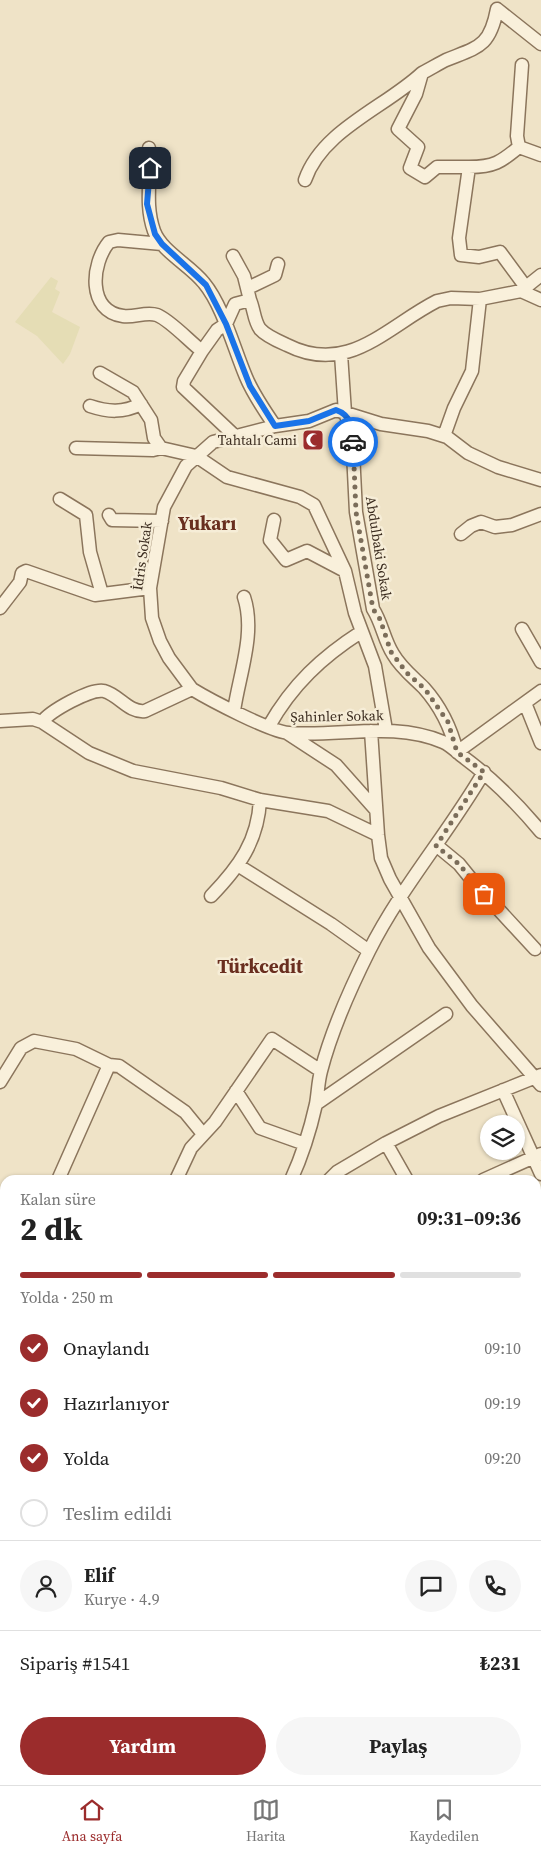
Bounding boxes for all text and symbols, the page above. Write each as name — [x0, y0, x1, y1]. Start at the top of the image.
pin — [129, 147, 171, 189]
icon: home — [136, 154, 164, 182]
courier — [328, 417, 378, 467]
mosque icon: Tahtalı Cami — [301, 428, 325, 452]
icon: car — [339, 428, 367, 456]
place label: Tahtalı Cami — [218, 430, 297, 450]
street label: Abdulbaki Sokak — [361, 495, 397, 602]
district label: Yukarı — [178, 510, 236, 536]
street label: İdris Sokak — [127, 520, 157, 592]
street label: Şahinler Sokak — [290, 705, 384, 727]
pin — [463, 873, 505, 915]
icon: bag — [470, 880, 498, 908]
district label: Türkcedit — [217, 953, 303, 979]
map controls — [480, 1115, 525, 1160]
button: layers — [480, 1115, 525, 1160]
text: Kalan süre — [20, 1188, 96, 1210]
text: 09:31–09:36 — [417, 1205, 521, 1231]
text: 2 dk — [20, 1207, 82, 1251]
text: Yolda · 250 m — [20, 1286, 114, 1308]
icon: check — [20, 1334, 48, 1362]
text: Onaylandı — [63, 1335, 150, 1361]
text: 09:10 — [484, 1337, 521, 1359]
icon: check — [20, 1389, 48, 1417]
text: Hazırlanıyor — [63, 1390, 169, 1416]
text: 09:19 — [484, 1392, 521, 1414]
icon: check — [20, 1444, 48, 1472]
text: Yolda — [63, 1445, 109, 1471]
text: 09:20 — [484, 1447, 521, 1469]
text: Teslim edildi — [63, 1500, 172, 1526]
button: person — [20, 1560, 72, 1612]
button: chat — [405, 1560, 457, 1612]
button: phone — [469, 1560, 521, 1612]
text: Elif — [84, 1562, 114, 1588]
text: Kurye · 4.9 — [84, 1588, 160, 1610]
text: Sipariş #1541 — [20, 1650, 130, 1676]
text: ₺231 — [480, 1650, 521, 1676]
button: Yardım — [20, 1717, 266, 1775]
button: Paylaş — [276, 1717, 521, 1775]
tab: Ana sayfa — [62, 1796, 122, 1846]
tab: Harita — [246, 1796, 286, 1846]
tab: Kaydedilen — [409, 1796, 479, 1846]

